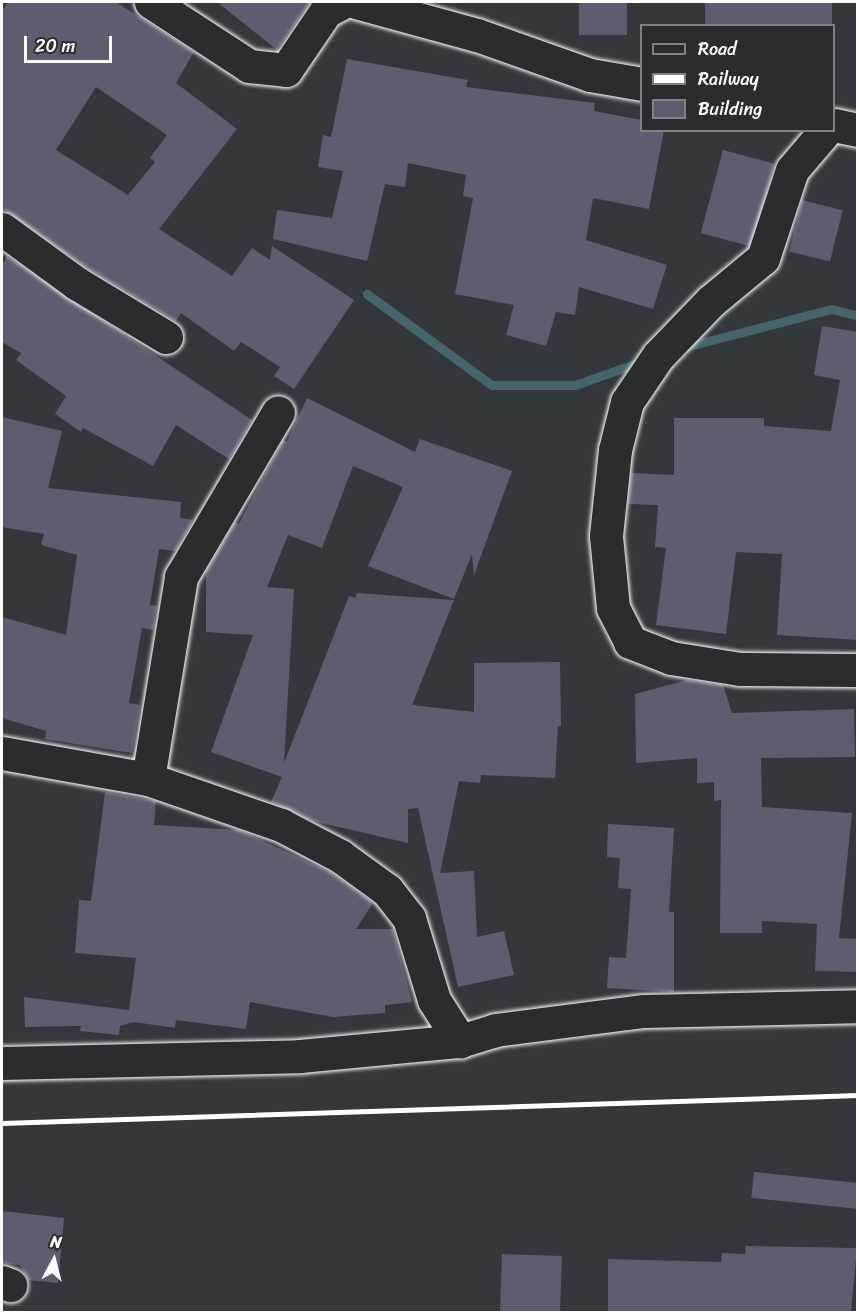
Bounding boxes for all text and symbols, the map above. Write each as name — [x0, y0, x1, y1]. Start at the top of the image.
scale bar — [27, 24, 116, 62]
legend — [640, 24, 835, 132]
text: 20 m — [35, 30, 75, 62]
text: Road — [698, 33, 737, 65]
text: Railway — [698, 63, 759, 95]
text: Building — [698, 93, 762, 125]
text: N — [49, 1227, 64, 1257]
north arrow — [24, 1230, 84, 1290]

